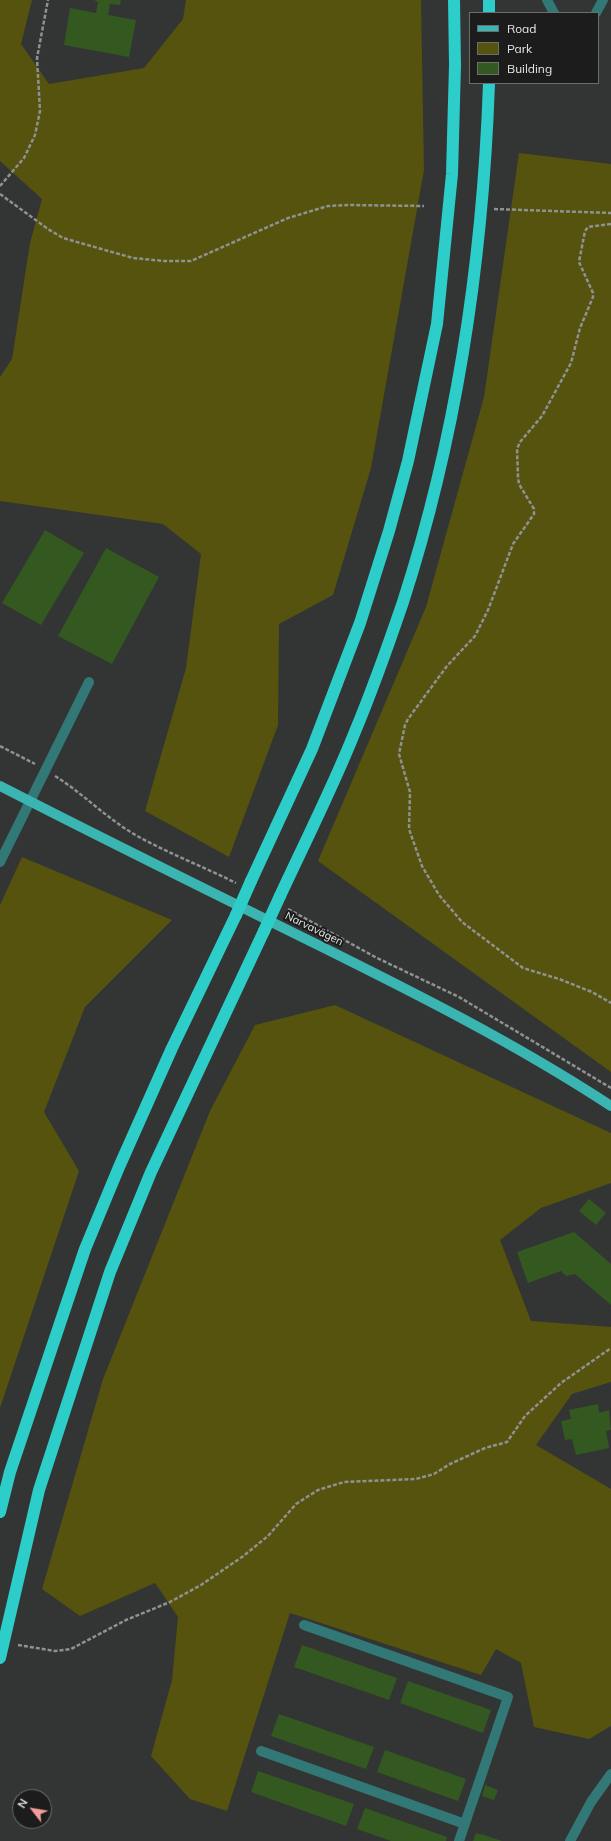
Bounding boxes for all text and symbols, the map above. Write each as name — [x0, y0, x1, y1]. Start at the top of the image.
legend — [469, 12, 599, 84]
text: Road — [507, 21, 536, 36]
text: Park — [507, 41, 532, 56]
text: Building — [507, 61, 552, 76]
street label: Narvavägen — [283, 909, 345, 949]
north arrow — [12, 1789, 52, 1829]
text: N — [14, 1796, 31, 1811]

